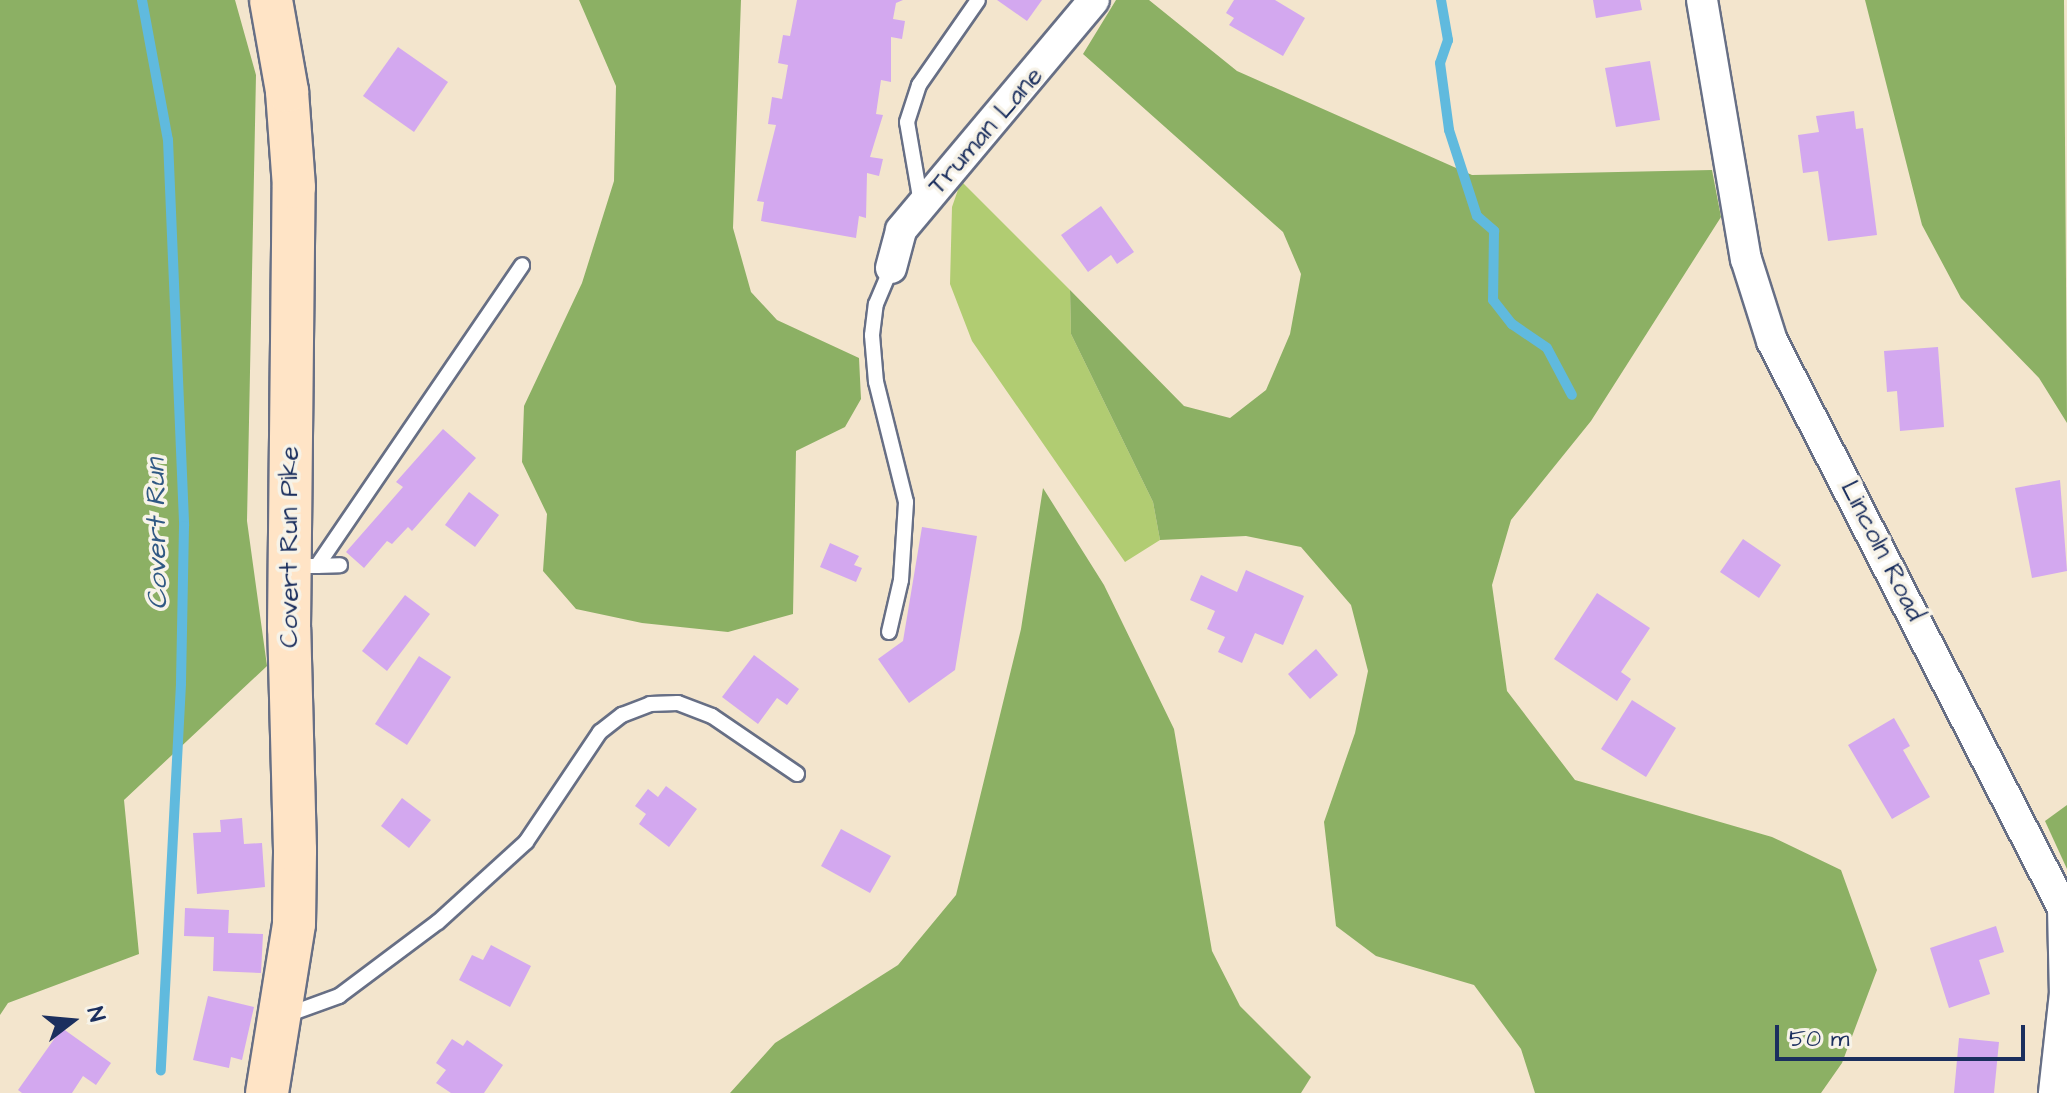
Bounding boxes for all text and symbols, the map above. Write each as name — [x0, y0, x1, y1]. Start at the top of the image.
street label: Truman Lane — [922, 61, 1050, 201]
street label: Covert Run Pike — [274, 446, 306, 648]
water label: Covert Run — [139, 458, 175, 610]
street label: Lincoln Road — [1833, 476, 1931, 626]
north arrow — [32, 981, 112, 1061]
text: N — [79, 1003, 112, 1025]
scale bar — [1779, 1009, 2029, 1059]
text: 50 m — [1789, 1022, 1849, 1056]

